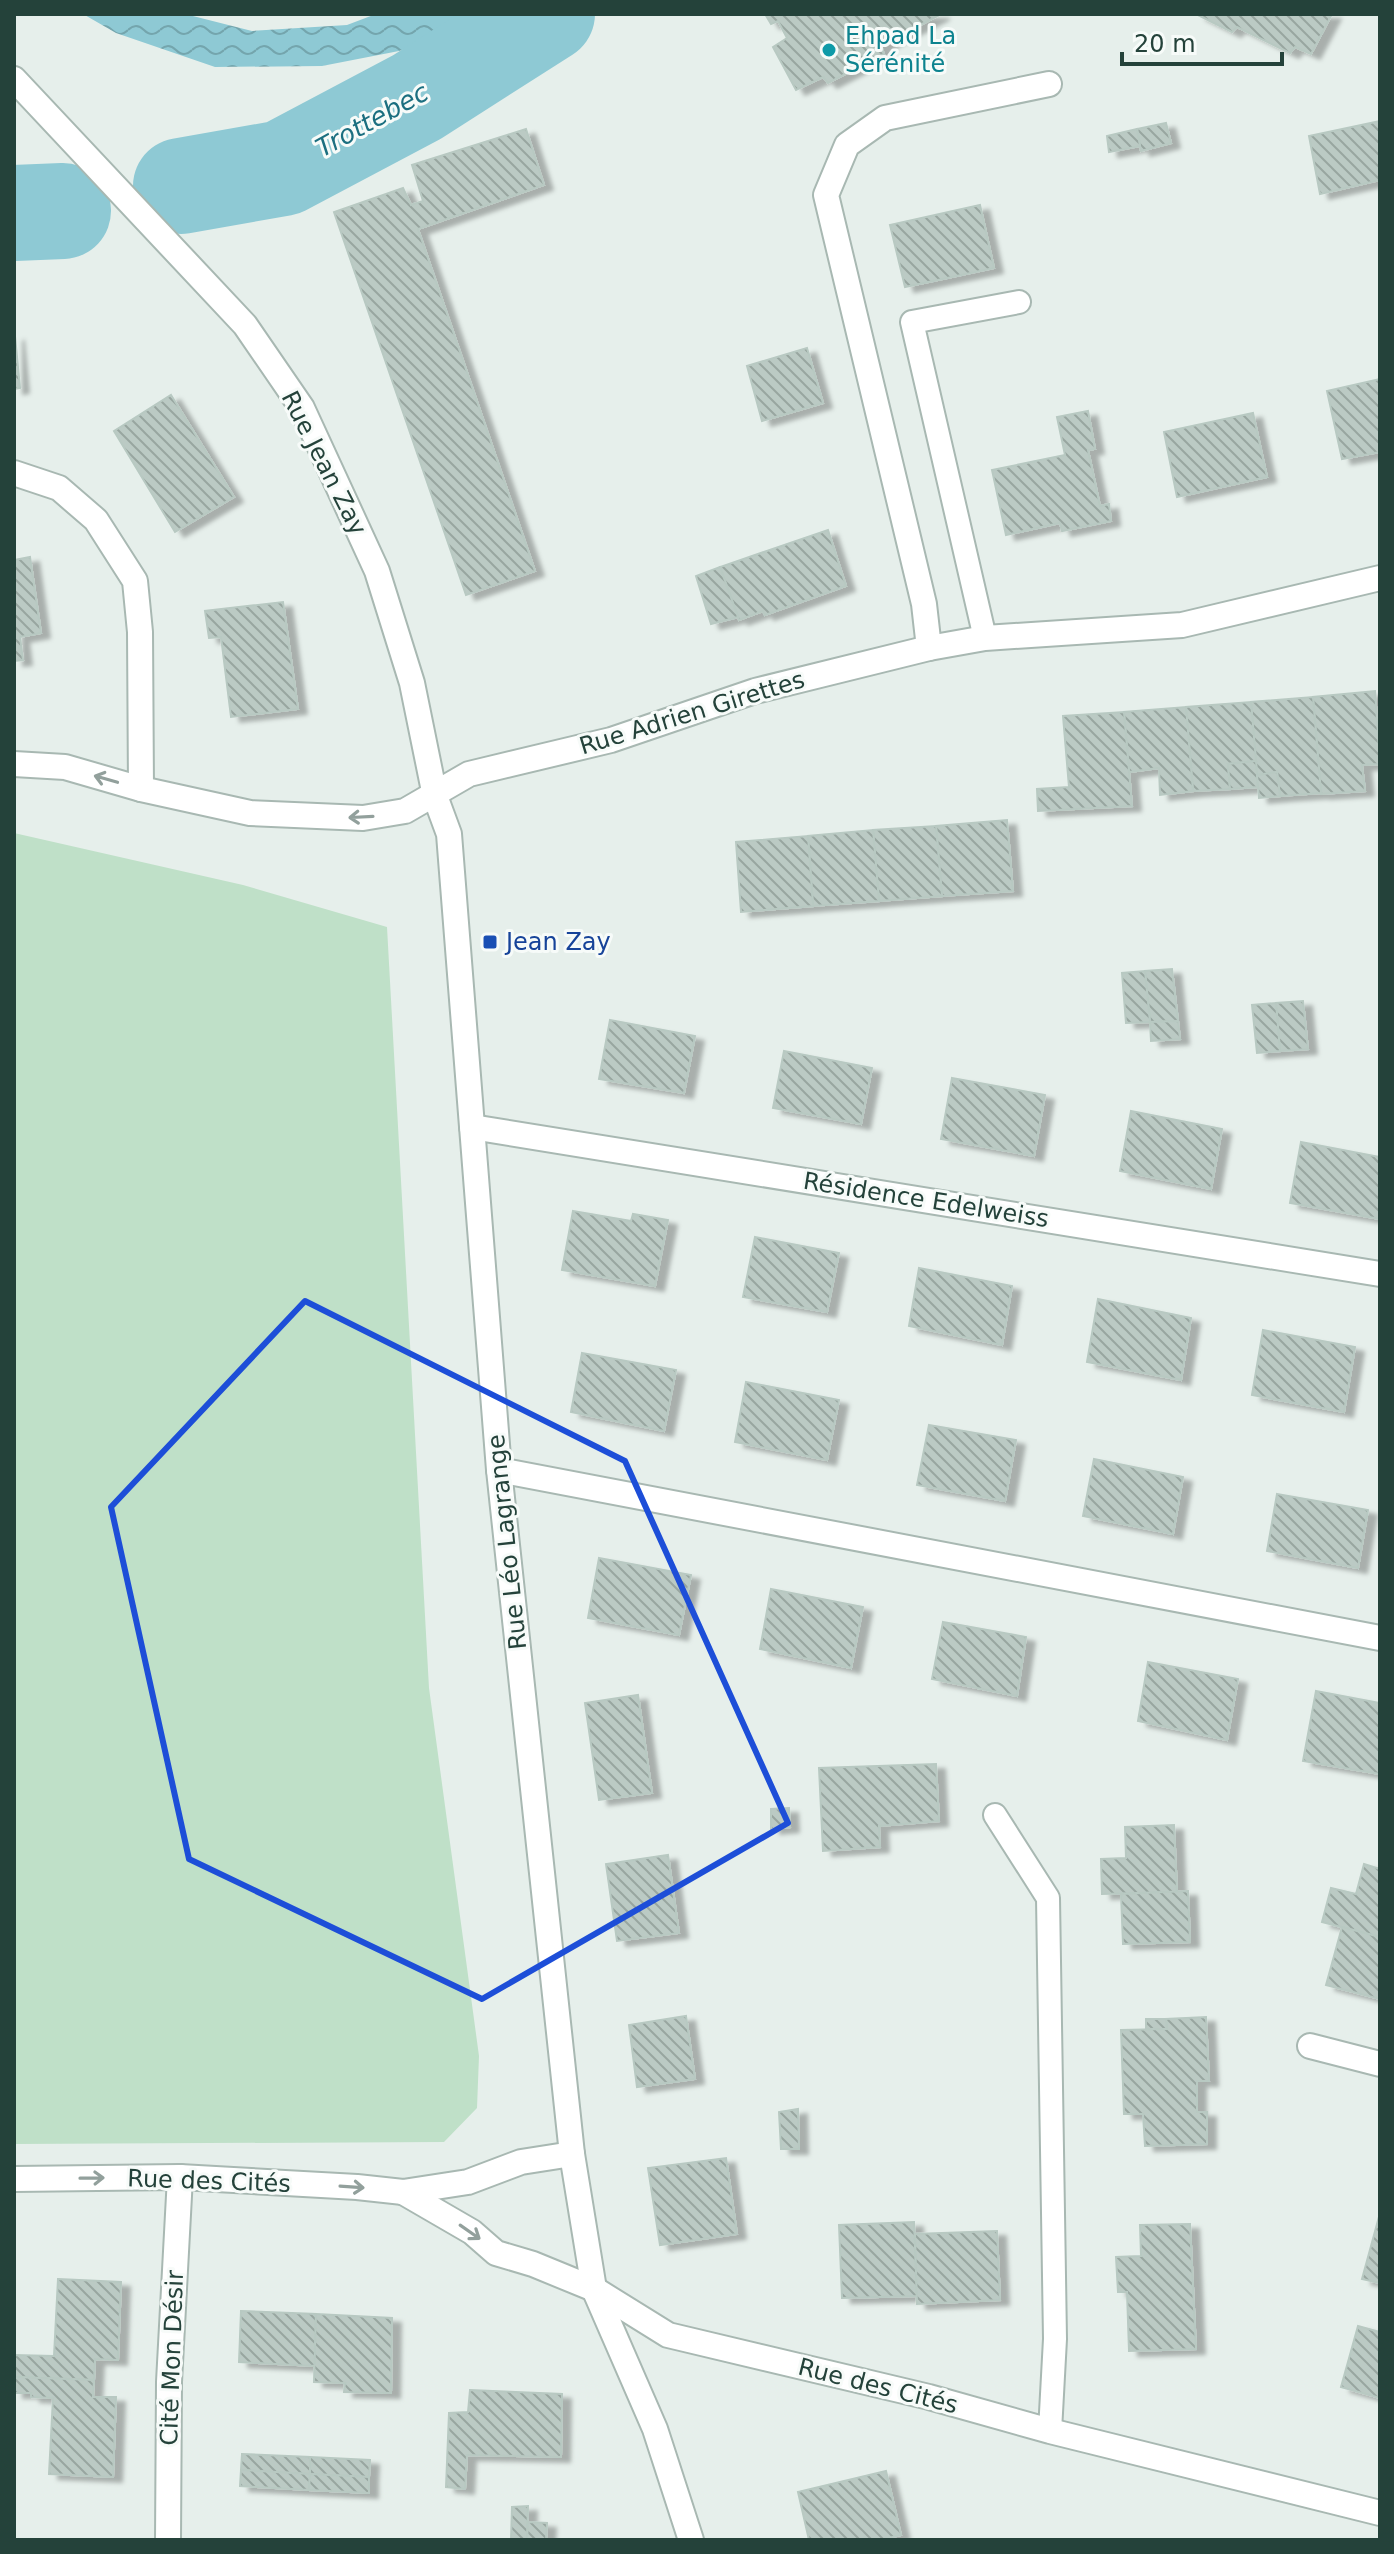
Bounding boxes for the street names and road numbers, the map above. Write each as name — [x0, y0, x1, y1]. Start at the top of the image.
street label: Rue Jean Zay — [276, 386, 372, 540]
street label: Rue Adrien Girettes — [576, 665, 808, 761]
street label: Résidence Edelweiss — [801, 1167, 1051, 1233]
street label: Rue Léo Lagrange — [482, 1433, 532, 1651]
street label: Rue des Cités — [127, 2164, 291, 2198]
street label: Cité Mon Désir — [155, 2270, 189, 2446]
street label: Rue des Cités — [795, 2353, 961, 2419]

